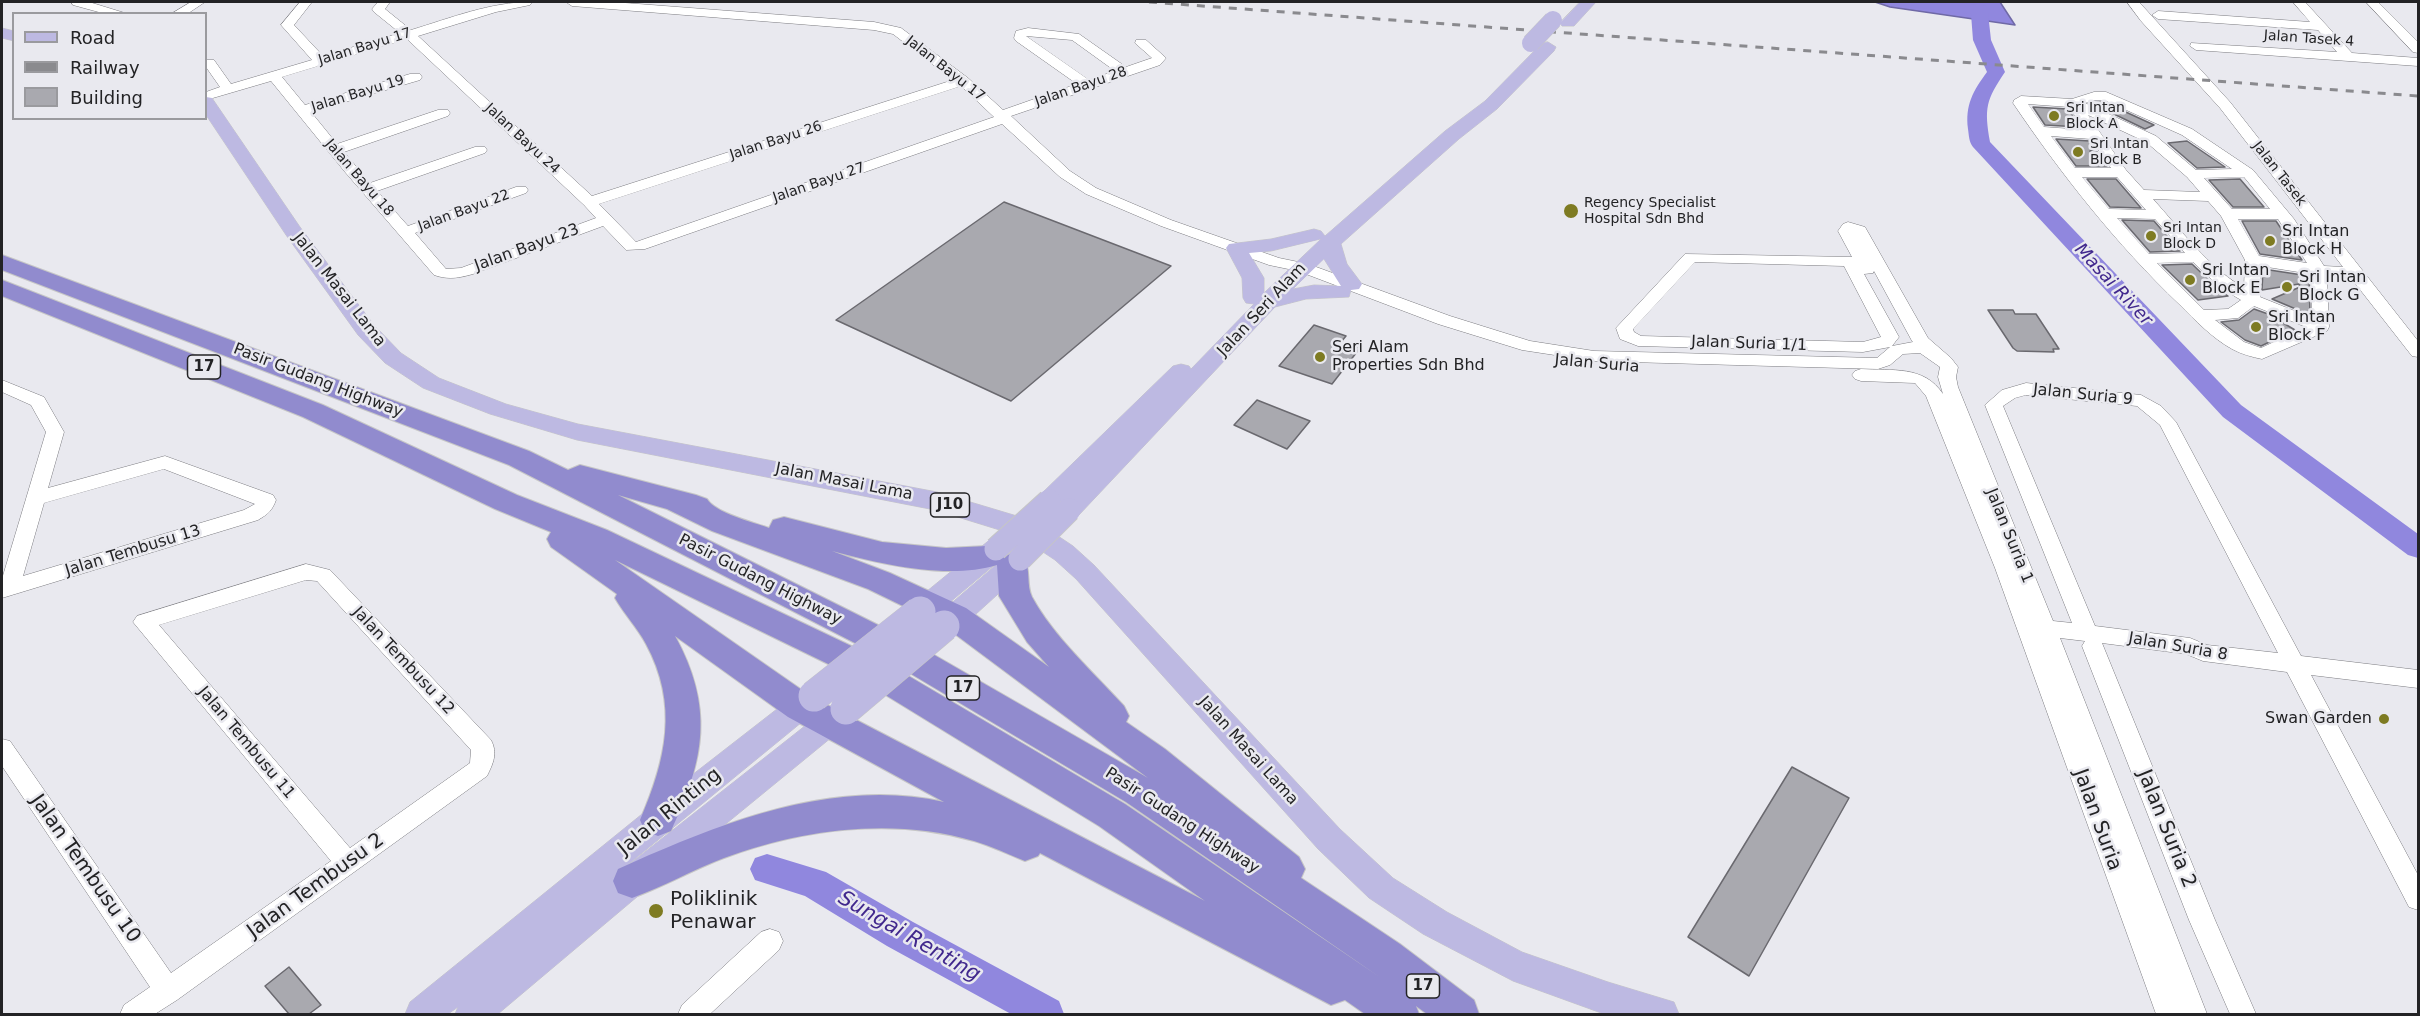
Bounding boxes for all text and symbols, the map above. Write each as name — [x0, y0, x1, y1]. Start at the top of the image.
legend — [12, 12, 207, 120]
street label: Jalan Bayu 17 — [317, 25, 413, 69]
text: Road — [70, 27, 115, 48]
street label: Jalan Tasek 4 — [2263, 27, 2355, 51]
street label: Jalan Bayu 17 — [902, 33, 988, 105]
text: Railway — [70, 57, 140, 78]
street label: Jalan Bayu 28 — [1033, 63, 1129, 111]
street label: Jalan Bayu 19 — [310, 72, 406, 116]
text: Building — [70, 87, 143, 108]
street label: Jalan Bayu 24 — [481, 100, 563, 178]
place label: Sri Intan Block A — [2066, 100, 2125, 132]
marker: Sri Intan Block A — [2047, 109, 2061, 123]
street label: Jalan Bayu 26 — [728, 118, 824, 164]
street label: Jalan Bayu 18 — [321, 136, 397, 220]
place label: Sri Intan Block B — [2090, 136, 2149, 168]
street label: Jalan Tasek — [2249, 138, 2309, 210]
marker: Sri Intan Block B — [2071, 145, 2085, 159]
street label: Jalan Bayu 27 — [771, 159, 867, 207]
street label: Jalan Bayu 22 — [416, 187, 512, 235]
place label: Regency Specialist Hospital Sdn Bhd — [1584, 195, 1716, 228]
marker: Regency Specialist Hospital Sdn Bhd — [1562, 202, 1580, 220]
street label: Jalan Bayu 23 — [472, 220, 582, 276]
place label: Sri Intan Block D — [2163, 220, 2222, 252]
place label: Sri Intan Block H — [2282, 222, 2349, 260]
street label: Jalan Masai Lama — [289, 229, 389, 351]
marker: Sri Intan Block D — [2144, 229, 2158, 243]
marker: Sri Intan Block H — [2263, 234, 2277, 248]
water label: Masai River — [2070, 239, 2156, 331]
street label: Jalan Seri Alam — [1214, 259, 1310, 361]
place label: Sri Intan Block E — [2202, 261, 2269, 299]
place label: Sri Intan Block G — [2299, 268, 2366, 306]
marker: Sri Intan Block E — [2183, 273, 2197, 287]
marker: Sri Intan Block G — [2280, 280, 2294, 294]
place label: Sri Intan Block F — [2268, 308, 2335, 346]
marker: Sri Intan Block F — [2249, 320, 2263, 334]
street label: Jalan Suria 1/1 — [1691, 332, 1807, 356]
place label: Seri Alam Properties Sdn Bhd — [1332, 338, 1485, 376]
street label: Pasir Gudang Highway — [230, 340, 406, 422]
marker: Seri Alam Properties Sdn Bhd — [1313, 350, 1327, 364]
street label: Jalan Suria — [1554, 351, 1640, 377]
road number: 17 — [188, 355, 220, 379]
street label: Jalan Suria 9 — [2032, 380, 2134, 410]
street label: Jalan Masai Lama — [774, 459, 914, 505]
street label: Jalan Suria 1 — [1981, 486, 2037, 586]
road number: J10 — [930, 493, 970, 517]
street label: Jalan Tembusu 13 — [63, 521, 203, 581]
street label: Pasir Gudang Highway — [675, 531, 845, 629]
street label: Jalan Tembusu 12 — [348, 603, 458, 719]
street label: Jalan Suria 8 — [2127, 629, 2229, 665]
road number: 17 — [946, 676, 980, 700]
street label: Jalan Tembusu 11 — [193, 683, 299, 803]
street label: Jalan Masai Lama — [1194, 693, 1302, 809]
place label: Swan Garden — [2265, 709, 2372, 729]
marker: Swan Garden — [2377, 712, 2391, 726]
street label: Jalan Rinting — [614, 763, 726, 861]
street label: Pasir Gudang Highway — [1101, 764, 1263, 878]
street label: Jalan Suria — [2068, 766, 2126, 874]
street label: Jalan Suria 2 — [2131, 766, 2201, 892]
street label: Jalan Tembusu 10 — [25, 790, 145, 948]
street label: Jalan Tembusu 2 — [243, 828, 389, 944]
water label: Sungai Renting — [833, 886, 985, 988]
place label: Poliklinik Penawar — [670, 888, 757, 935]
marker: Poliklinik Penawar — [647, 902, 665, 920]
road number: 17 — [1406, 974, 1440, 998]

